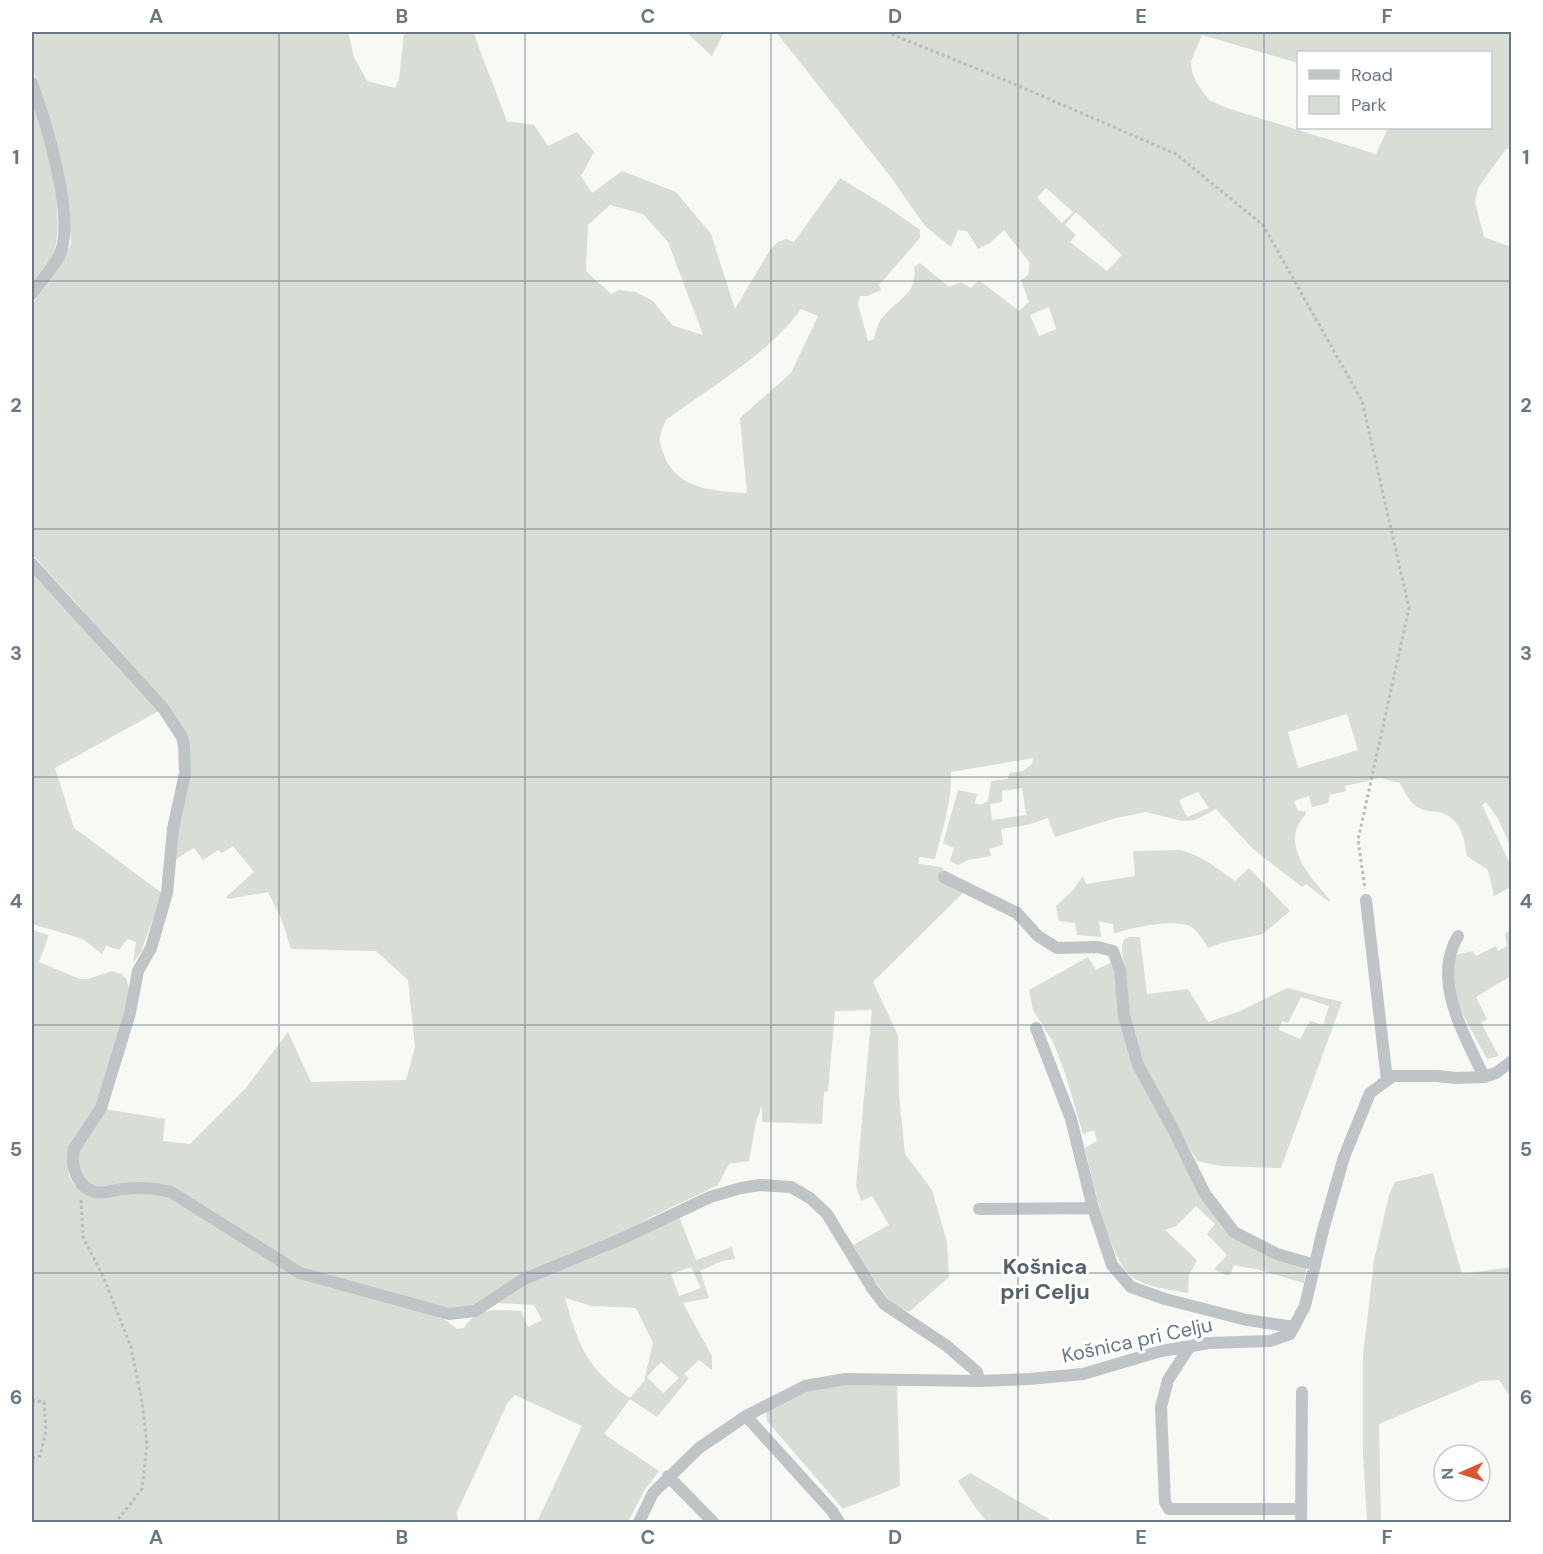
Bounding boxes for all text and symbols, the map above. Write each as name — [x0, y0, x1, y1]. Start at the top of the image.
text: A — [149, 3, 163, 29]
text: B — [396, 3, 408, 29]
text: C — [641, 3, 655, 29]
text: D — [888, 3, 902, 29]
text: E — [1135, 3, 1147, 29]
text: F — [1381, 3, 1393, 29]
legend — [1297, 51, 1492, 129]
text: Road — [1351, 63, 1393, 87]
text: Park — [1351, 93, 1387, 117]
text: 1 — [12, 144, 20, 170]
text: 1 — [1522, 144, 1530, 170]
text: 2 — [10, 392, 22, 418]
text: 2 — [1520, 392, 1532, 418]
text: 3 — [10, 640, 22, 666]
text: 3 — [1520, 640, 1532, 666]
text: 4 — [10, 888, 23, 914]
text: 4 — [1520, 888, 1533, 914]
text: 5 — [10, 1136, 22, 1162]
text: 5 — [1520, 1136, 1532, 1162]
district label: Košnica pri Celju — [1000, 1252, 1090, 1306]
street label: Košnica pri Celju — [1059, 1311, 1215, 1369]
text: 6 — [10, 1384, 22, 1410]
text: 6 — [1520, 1384, 1532, 1410]
north arrow — [1432, 1443, 1492, 1503]
text: N — [1437, 1467, 1458, 1480]
text: A — [149, 1524, 163, 1550]
text: B — [396, 1524, 408, 1550]
text: C — [641, 1524, 655, 1550]
text: D — [888, 1524, 902, 1550]
text: E — [1135, 1524, 1147, 1550]
text: F — [1381, 1524, 1393, 1550]

